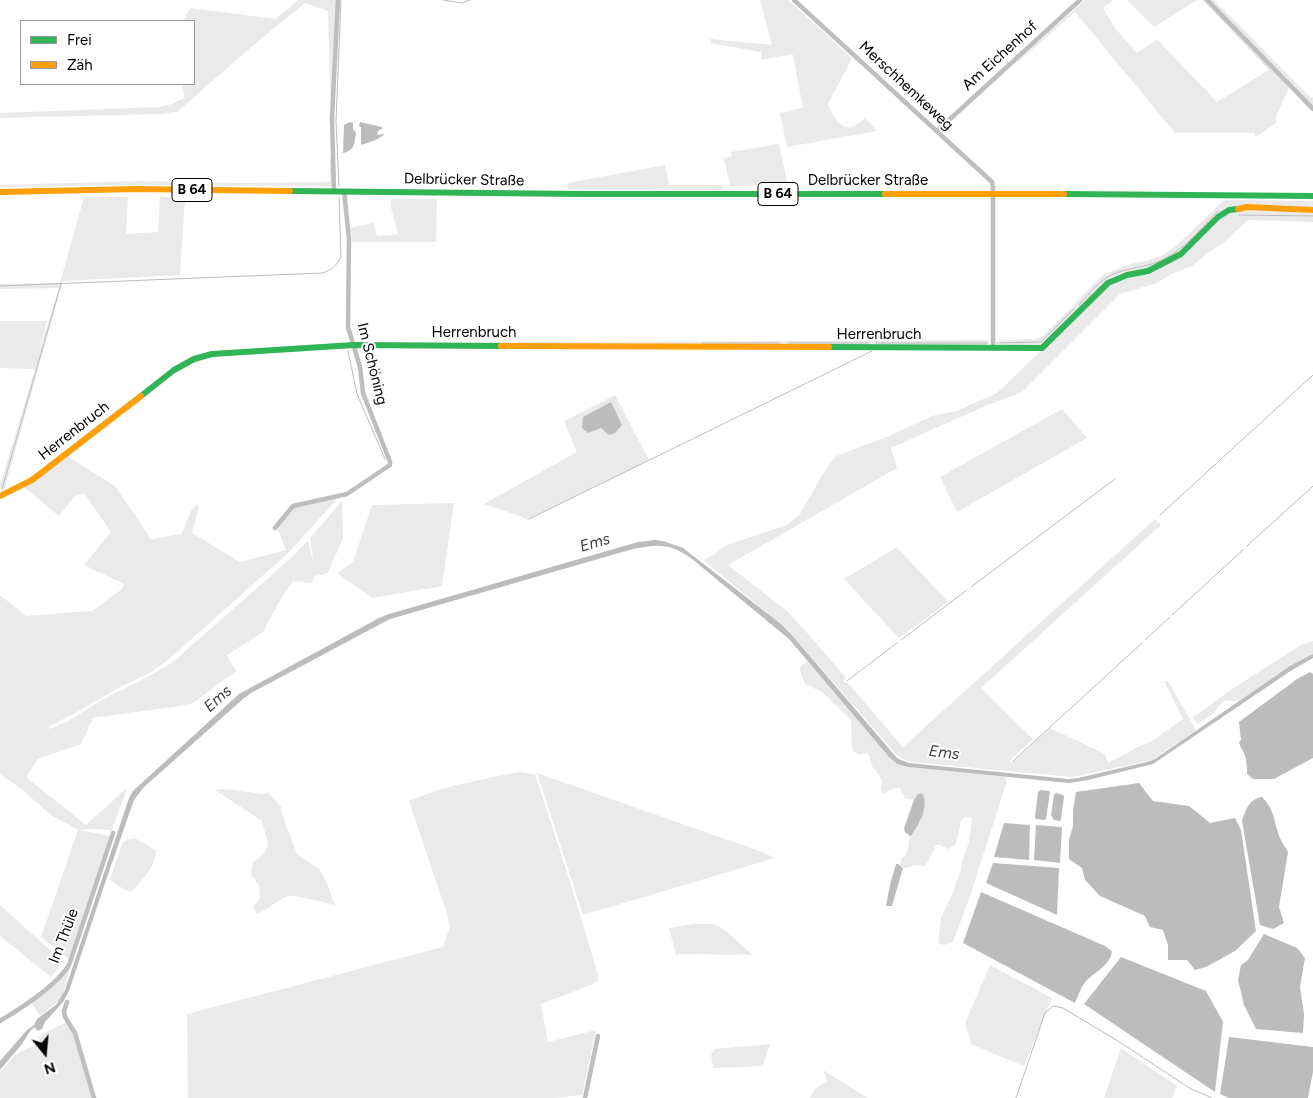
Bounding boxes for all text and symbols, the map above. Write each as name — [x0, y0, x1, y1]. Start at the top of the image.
street label: Am Eichenhof — [959, 18, 1041, 94]
legend — [20, 20, 195, 85]
text: Frei — [67, 31, 92, 49]
street label: Merschhemkeweg — [855, 38, 957, 134]
text: Zäh — [67, 56, 93, 74]
street label: Delbrücker Straße — [404, 170, 524, 190]
street label: Delbrücker Straße — [808, 172, 928, 190]
road number: B 64 — [172, 178, 212, 202]
road number: B 64 — [758, 182, 798, 205]
street label: Im Schöning — [353, 321, 391, 407]
street label: Herrenbruch — [432, 324, 516, 342]
street label: Herrenbruch — [837, 326, 921, 344]
street label: Herrenbruch — [35, 398, 113, 464]
water label: Ems — [578, 530, 612, 556]
water label: Ems — [200, 682, 236, 716]
water label: Ems — [928, 742, 960, 764]
street label: Im Thüle — [45, 906, 83, 966]
north arrow — [20, 1028, 70, 1078]
text: N — [42, 1058, 57, 1078]

